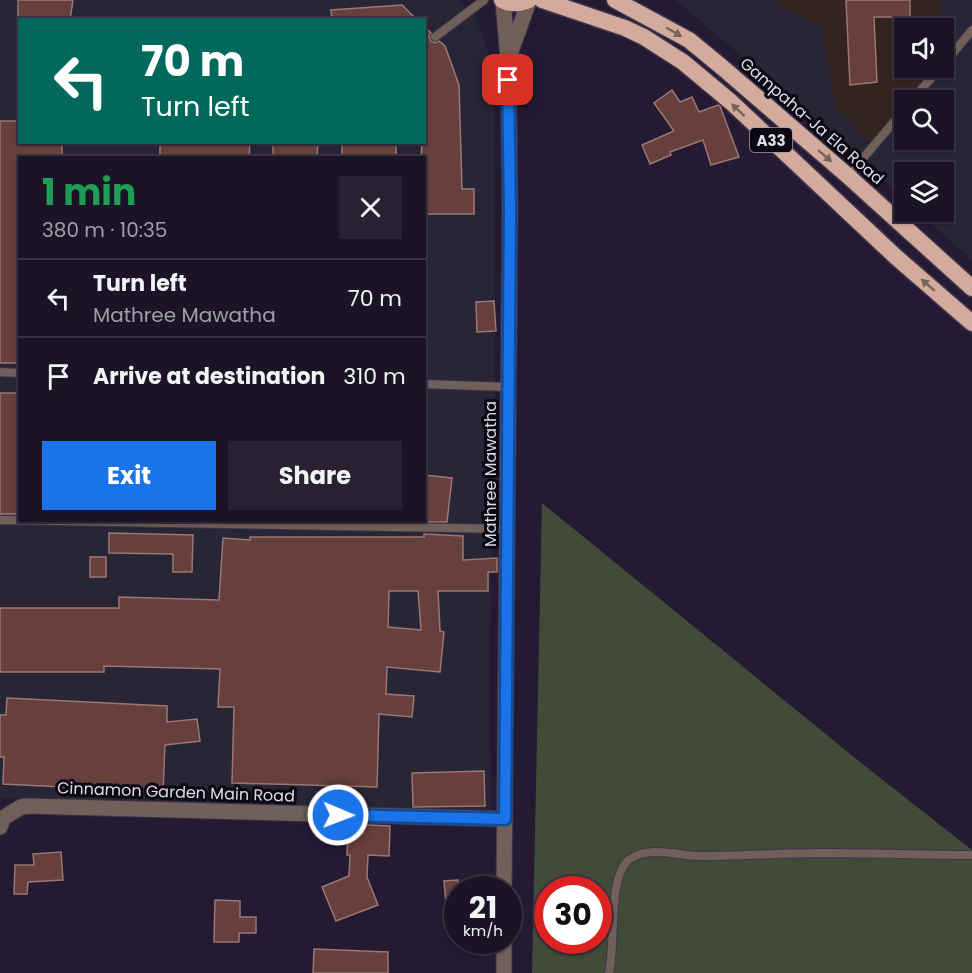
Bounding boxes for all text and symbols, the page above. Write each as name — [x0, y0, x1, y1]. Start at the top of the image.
map controls — [894, 18, 954, 222]
button: sound — [894, 18, 954, 78]
one-way arrow — [666, 27, 683, 37]
text: 70 m — [141, 32, 244, 91]
icon: left — [42, 42, 120, 120]
street label: Gampaha-Ja Ela Road — [735, 52, 889, 190]
pin — [482, 54, 533, 105]
icon: arrive — [491, 63, 524, 96]
text: Turn left — [141, 88, 250, 125]
button: search — [894, 90, 954, 150]
one-way arrow — [731, 103, 746, 117]
road number: A33 — [750, 128, 792, 152]
one-way arrow — [817, 149, 832, 162]
button: layers — [894, 162, 954, 222]
text: 1 min — [42, 167, 136, 218]
button: close — [339, 176, 402, 239]
text: 380 m · 10:35 — [42, 216, 167, 244]
text: Turn left — [93, 268, 187, 299]
one-way arrow — [921, 279, 936, 292]
icon: left — [42, 282, 75, 315]
text: 70 m — [348, 283, 402, 314]
text: Mathree Mawatha — [93, 301, 276, 329]
icon: arrive — [42, 360, 75, 393]
text: Arrive at destination — [93, 361, 325, 392]
text: 310 m — [343, 361, 406, 392]
street label: Mathree Mawatha — [479, 401, 502, 547]
button: Exit — [42, 441, 216, 510]
button: Share — [228, 441, 402, 510]
street label: Cinnamon Garden Main Road — [57, 776, 295, 808]
position arrow — [306, 783, 370, 847]
speed limit sign: 30 — [534, 876, 612, 954]
text: 21 — [469, 886, 497, 929]
text: km/h — [463, 920, 503, 941]

